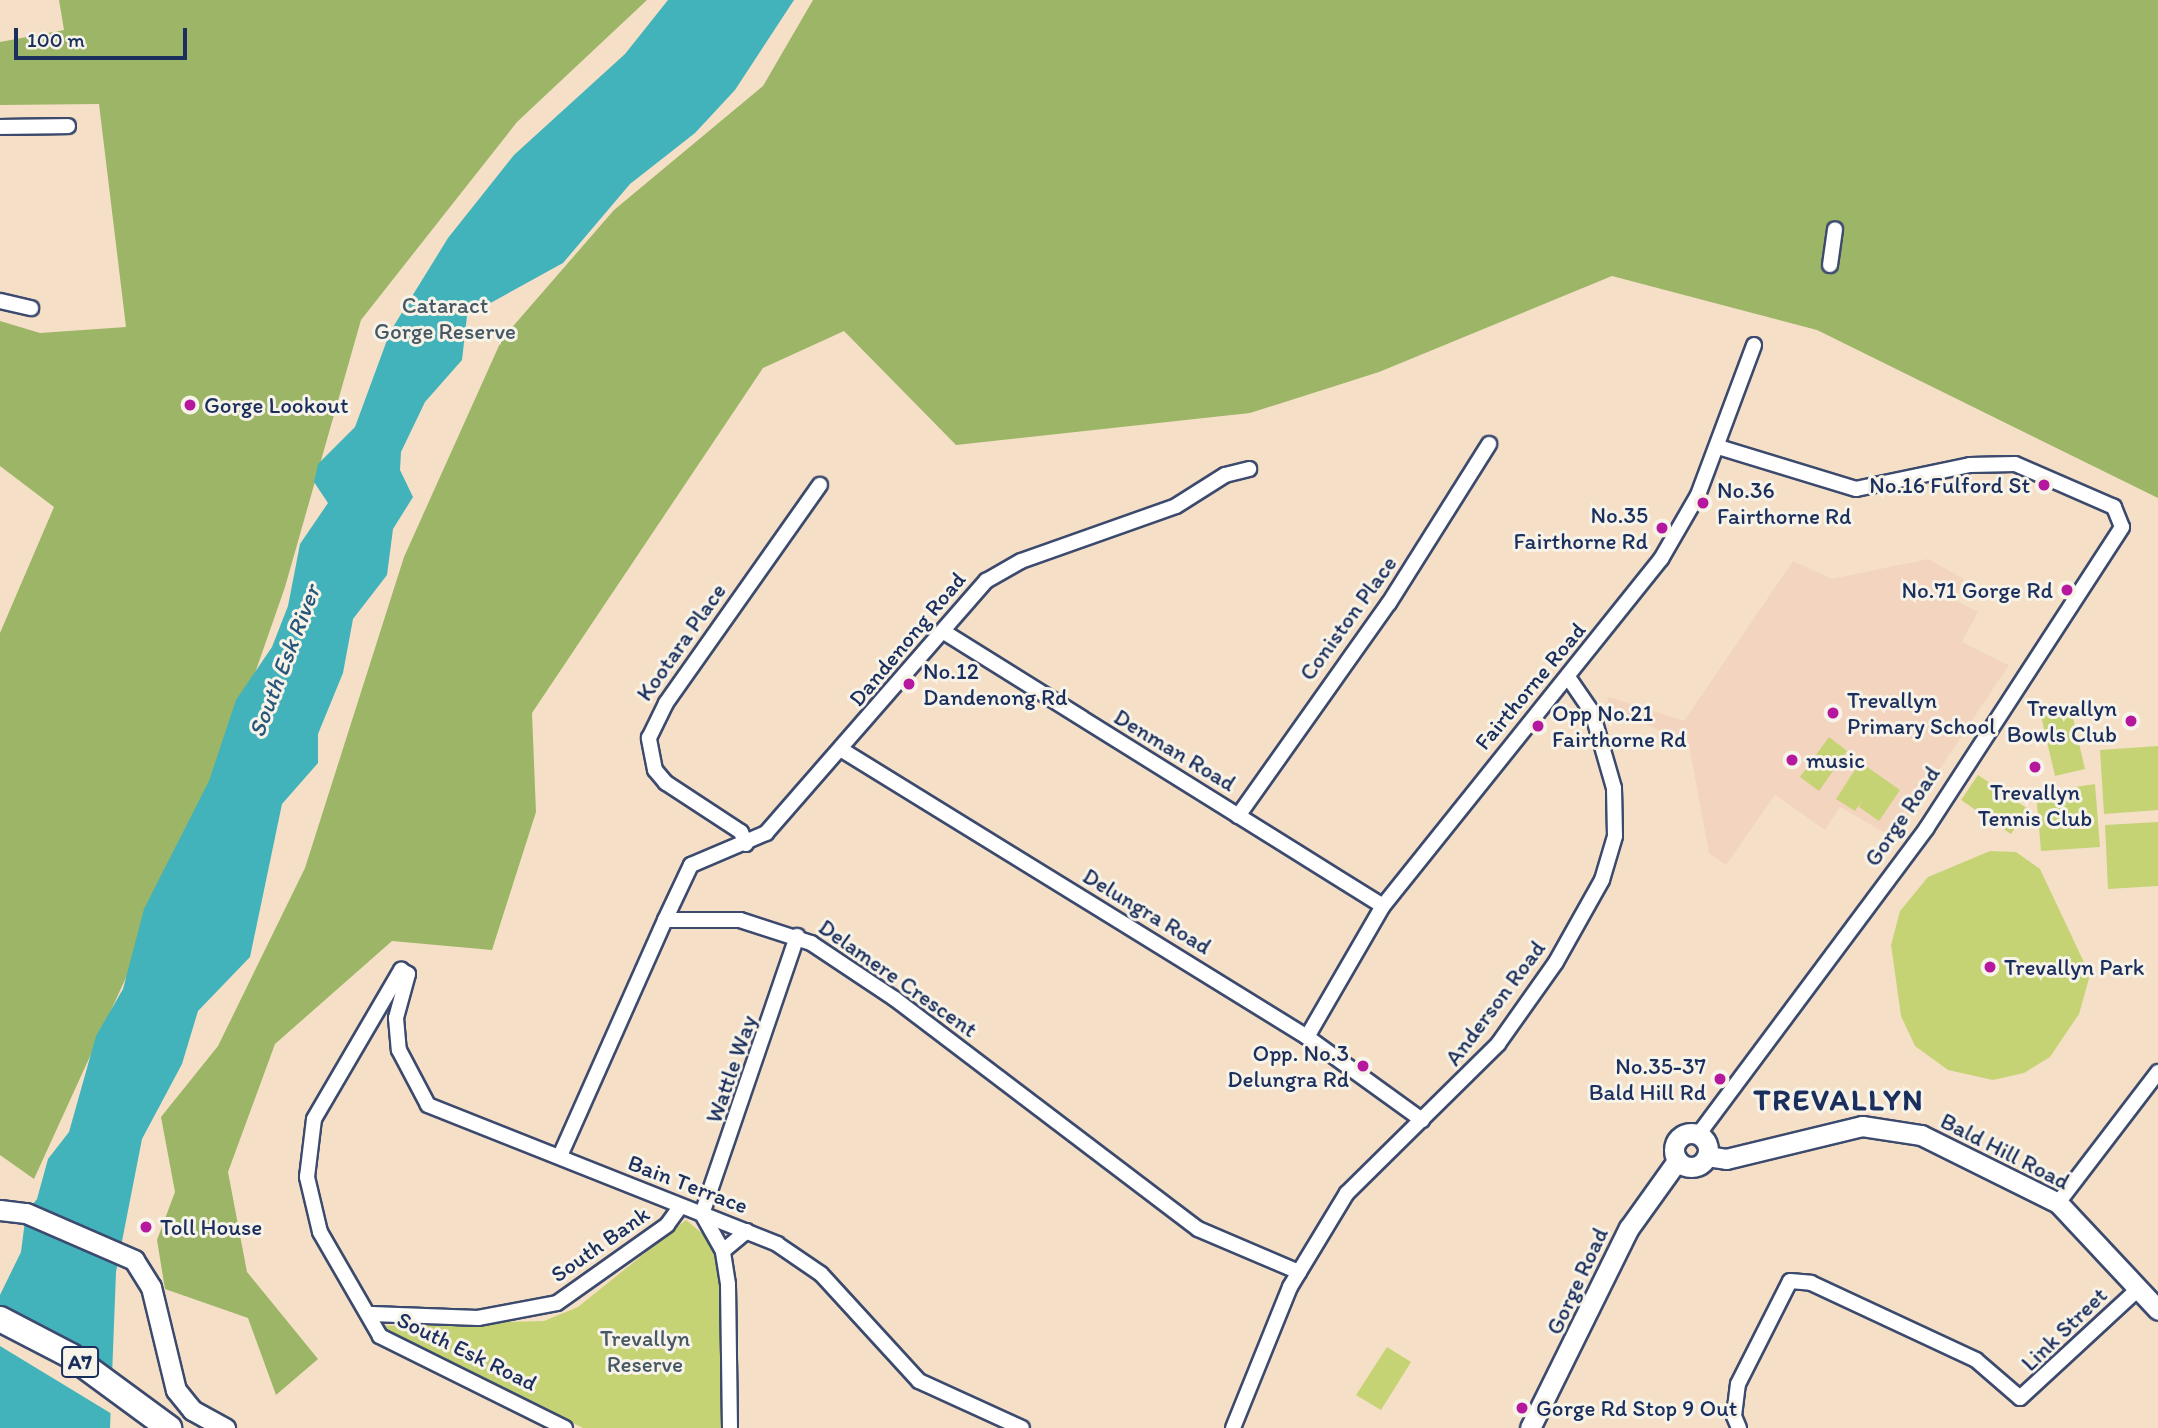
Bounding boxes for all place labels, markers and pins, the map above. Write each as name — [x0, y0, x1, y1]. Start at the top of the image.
place label: Gorge Lookout — [204, 391, 349, 419]
marker: Gorge Lookout — [182, 397, 198, 413]
place label: No.16 Fulford St — [1869, 471, 2030, 499]
place label: No.36 Fairthorne Rd — [1717, 476, 1852, 530]
marker: No.16 Fulford St — [2036, 477, 2052, 493]
marker: No.36 Fairthorne Rd — [1695, 495, 1711, 511]
place label: No.35 Fairthorne Rd — [1513, 501, 1648, 555]
marker: No.35 Fairthorne Rd — [1654, 520, 1670, 536]
place label: No.71 Gorge Rd — [1902, 576, 2053, 604]
marker: No.71 Gorge Rd — [2059, 582, 2075, 598]
place label: No.12 Dandenong Rd — [923, 657, 1067, 711]
marker: No.12 Dandenong Rd — [901, 676, 917, 692]
place label: Trevallyn Primary School — [1847, 686, 1996, 740]
place label: Trevallyn Bowls Club — [2007, 694, 2117, 748]
place label: Opp No.21 Fairthorne Rd — [1552, 699, 1687, 753]
marker: Trevallyn Primary School — [1825, 705, 1841, 721]
marker: Trevallyn Bowls Club — [2123, 713, 2139, 729]
marker: Opp No.21 Fairthorne Rd — [1530, 718, 1546, 734]
place label: music — [1806, 746, 1865, 774]
marker: music — [1784, 752, 1800, 768]
marker: Trevallyn Tennis Club — [2027, 759, 2043, 775]
place label: Trevallyn Tennis Club — [1978, 778, 2092, 832]
place label: Trevallyn Park — [2004, 953, 2145, 981]
marker: Trevallyn Park — [1982, 959, 1998, 975]
place label: Opp. No.3 Delungra Rd — [1227, 1039, 1349, 1093]
place label: No.35-37 Bald Hill Rd — [1589, 1052, 1706, 1106]
marker: Opp. No.3 Delungra Rd — [1355, 1058, 1371, 1074]
marker: No.35-37 Bald Hill Rd — [1712, 1071, 1728, 1087]
place label: Toll House — [160, 1213, 262, 1241]
marker: Toll House — [138, 1219, 154, 1235]
place label: Gorge Rd Stop 9 Out — [1536, 1394, 1737, 1422]
marker: Gorge Rd Stop 9 Out — [1514, 1400, 1530, 1416]

